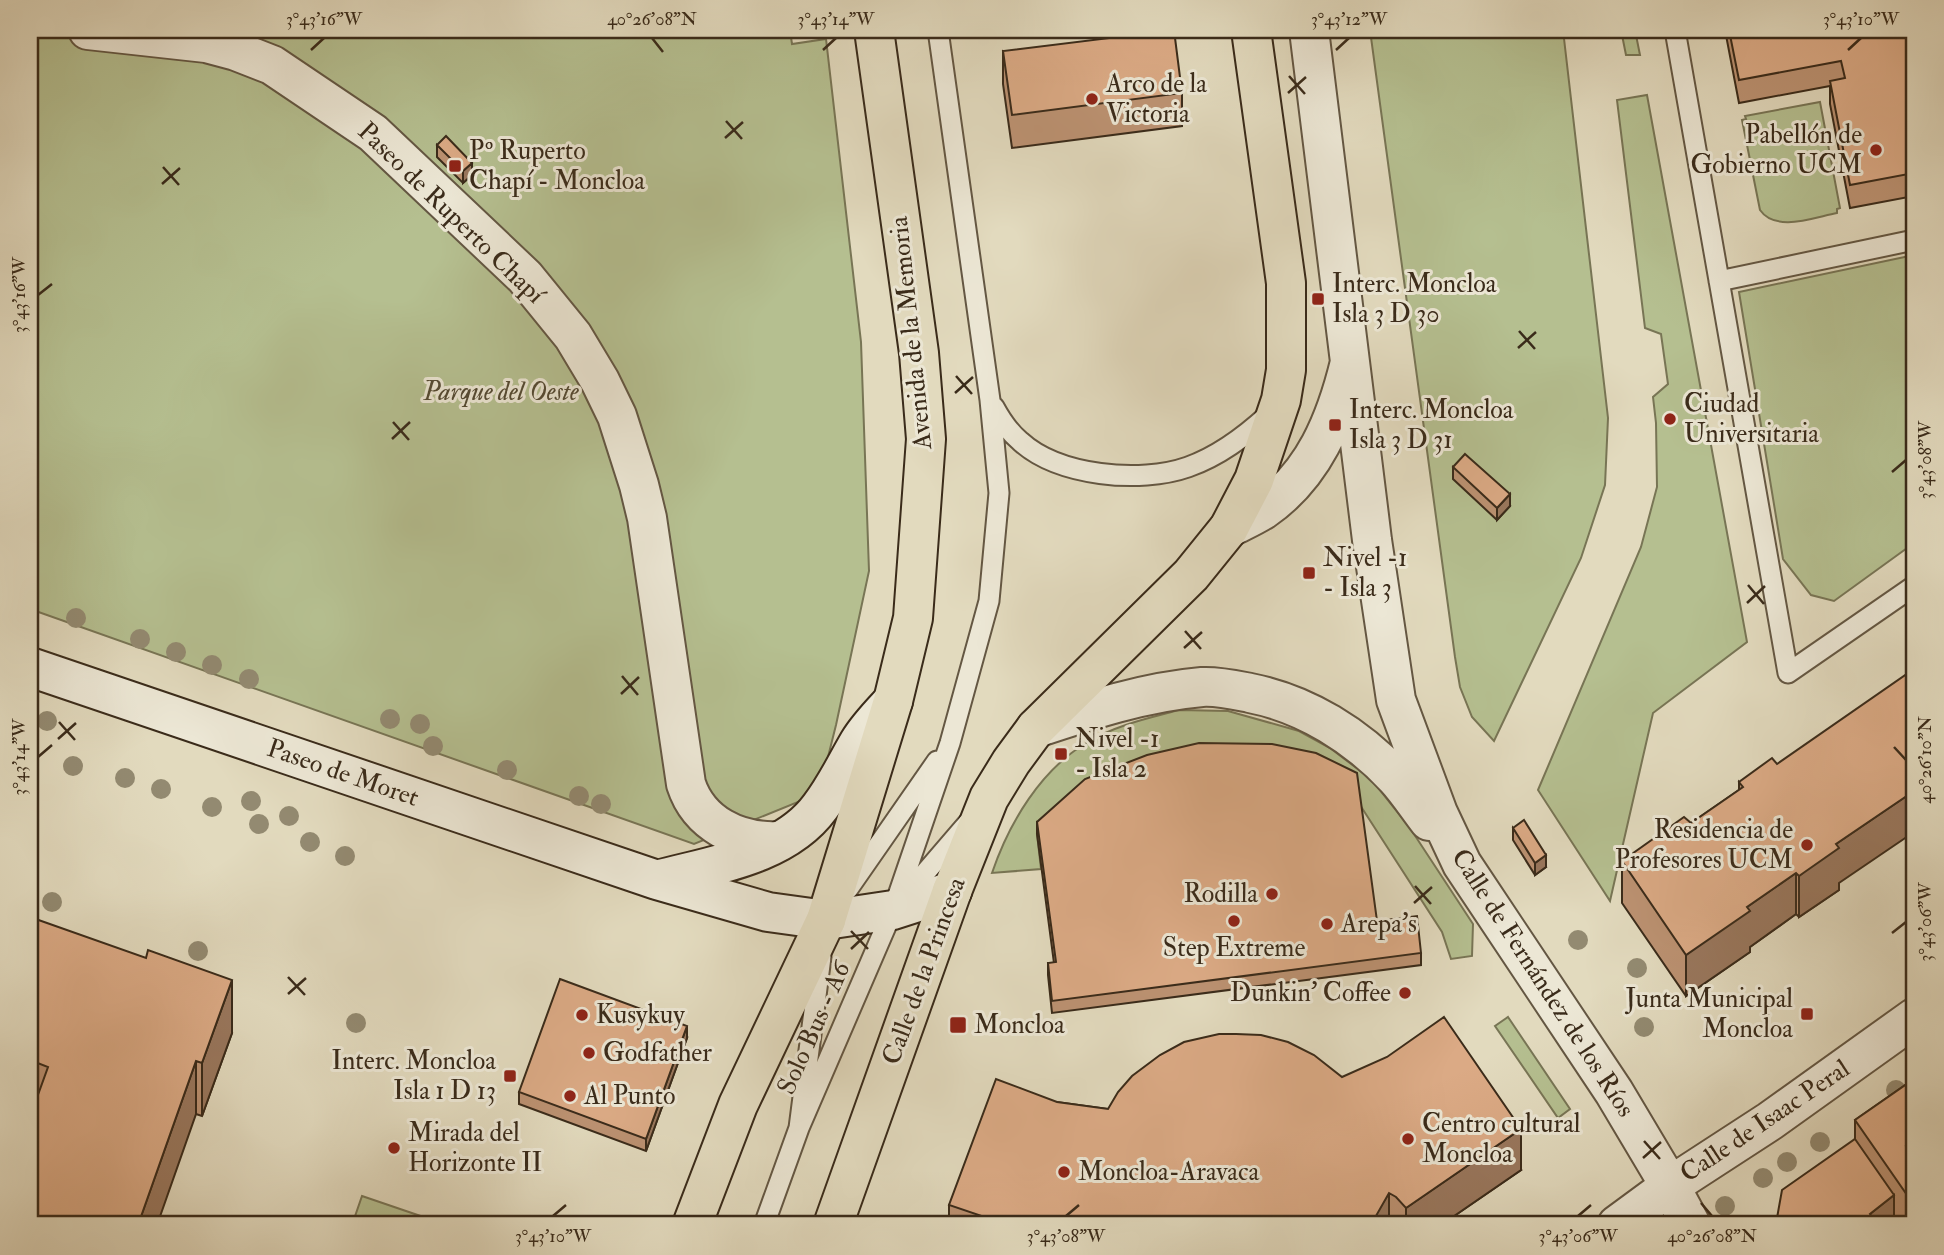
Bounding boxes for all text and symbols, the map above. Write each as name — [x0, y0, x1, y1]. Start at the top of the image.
text: 3°43'16"W — [286, 8, 363, 31]
text: 40°26'08"N — [607, 8, 697, 31]
text: 3°43'14"W — [798, 8, 875, 31]
text: 3°43'12"W — [1311, 8, 1388, 31]
text: 3°43'10"W — [1823, 8, 1900, 31]
place label: Arco de la Victoria — [1105, 68, 1207, 130]
marker: Arco de la Victoria — [1084, 91, 1100, 107]
street label: Paseo de Ruperto Chapí — [350, 116, 553, 313]
place label: Pabellón de Gobierno UCM — [1690, 119, 1862, 181]
place label: Pº Ruperto Chapí - Moncloa — [469, 135, 645, 198]
marker: Pabellón de Gobierno UCM — [1868, 142, 1884, 158]
marker: Pº Ruperto Chapí - Moncloa — [447, 158, 463, 174]
street label: Avenida de la Memoria — [883, 215, 939, 452]
text: 3°43'16"W — [8, 256, 31, 333]
place label: Interc. Moncloa Isla 3 D 30 — [1332, 268, 1497, 330]
marker: Interc. Moncloa Isla 3 D 30 — [1310, 291, 1326, 307]
park label: Parque del Oeste — [422, 376, 579, 408]
place label: Ciudad Universitaria — [1684, 388, 1819, 450]
place label: Interc. Moncloa Isla 3 D 31 — [1349, 394, 1514, 456]
marker: Ciudad Universitaria — [1662, 411, 1678, 427]
marker: Interc. Moncloa Isla 3 D 31 — [1327, 417, 1343, 433]
text: 3°43'08"W — [1914, 420, 1937, 499]
place label: Nivel -1 - Isla 3 — [1323, 542, 1407, 604]
marker: Nivel -1 - Isla 3 — [1301, 565, 1317, 581]
text: 40°26'10"N — [1914, 716, 1937, 804]
text: 3°43'14"W — [8, 718, 31, 795]
place label: Nivel -1 - Isla 2 — [1075, 723, 1159, 785]
street label: Paseo de Moret — [263, 732, 423, 814]
marker: Nivel -1 - Isla 2 — [1053, 746, 1069, 762]
place label: Residencia de Profesores UCM — [1615, 814, 1793, 876]
marker: Residencia de Profesores UCM — [1799, 837, 1815, 853]
street label: Calle de Fernández de los Ríos — [1444, 843, 1642, 1123]
street label: Calle de la Princesa — [875, 873, 973, 1069]
place label: Rodilla — [1183, 878, 1258, 910]
text: 3°43'06"W — [1914, 882, 1937, 961]
marker: Rodilla — [1264, 886, 1280, 902]
place label: Arepa's — [1340, 908, 1417, 941]
marker: Step Extreme — [1226, 913, 1242, 929]
marker: Arepa's — [1319, 916, 1335, 932]
place label: Step Extreme — [1163, 932, 1305, 965]
street label: Solo Bus - A6 — [770, 955, 858, 1100]
place label: Dunkin' Coffee — [1230, 977, 1391, 1009]
place label: Junta Municipal Moncloa — [1624, 983, 1793, 1045]
marker: Dunkin' Coffee — [1397, 985, 1413, 1001]
place label: Kusykuy — [596, 999, 685, 1031]
marker: Junta Municipal Moncloa — [1799, 1006, 1815, 1022]
marker: Kusykuy — [574, 1007, 590, 1023]
place label: Moncloa — [974, 1009, 1065, 1041]
marker: Moncloa — [948, 1015, 968, 1035]
place label: Godfather — [603, 1037, 712, 1069]
place label: Interc. Moncloa Isla 1 D 13 — [332, 1045, 496, 1107]
marker: Godfather — [581, 1045, 597, 1061]
street label: Calle de Isaac Peral — [1674, 1052, 1856, 1189]
marker: Interc. Moncloa Isla 1 D 13 — [502, 1068, 518, 1084]
place label: Al Punto — [583, 1080, 675, 1112]
marker: Al Punto — [562, 1088, 578, 1104]
place label: Centro cultural Moncloa — [1422, 1108, 1581, 1170]
place label: Mirada del Horizonte II — [408, 1117, 542, 1179]
marker: Centro cultural Moncloa — [1400, 1131, 1416, 1147]
marker: Mirada del Horizonte II — [386, 1140, 402, 1156]
place label: Moncloa-Aravaca — [1078, 1156, 1259, 1188]
marker: Moncloa-Aravaca — [1056, 1164, 1072, 1180]
text: 3°43'10"W — [515, 1225, 592, 1248]
text: 3°43'08"W — [1027, 1225, 1106, 1248]
text: 3°43'06"W — [1539, 1225, 1618, 1248]
text: 40°26'08"N — [1667, 1225, 1757, 1248]

